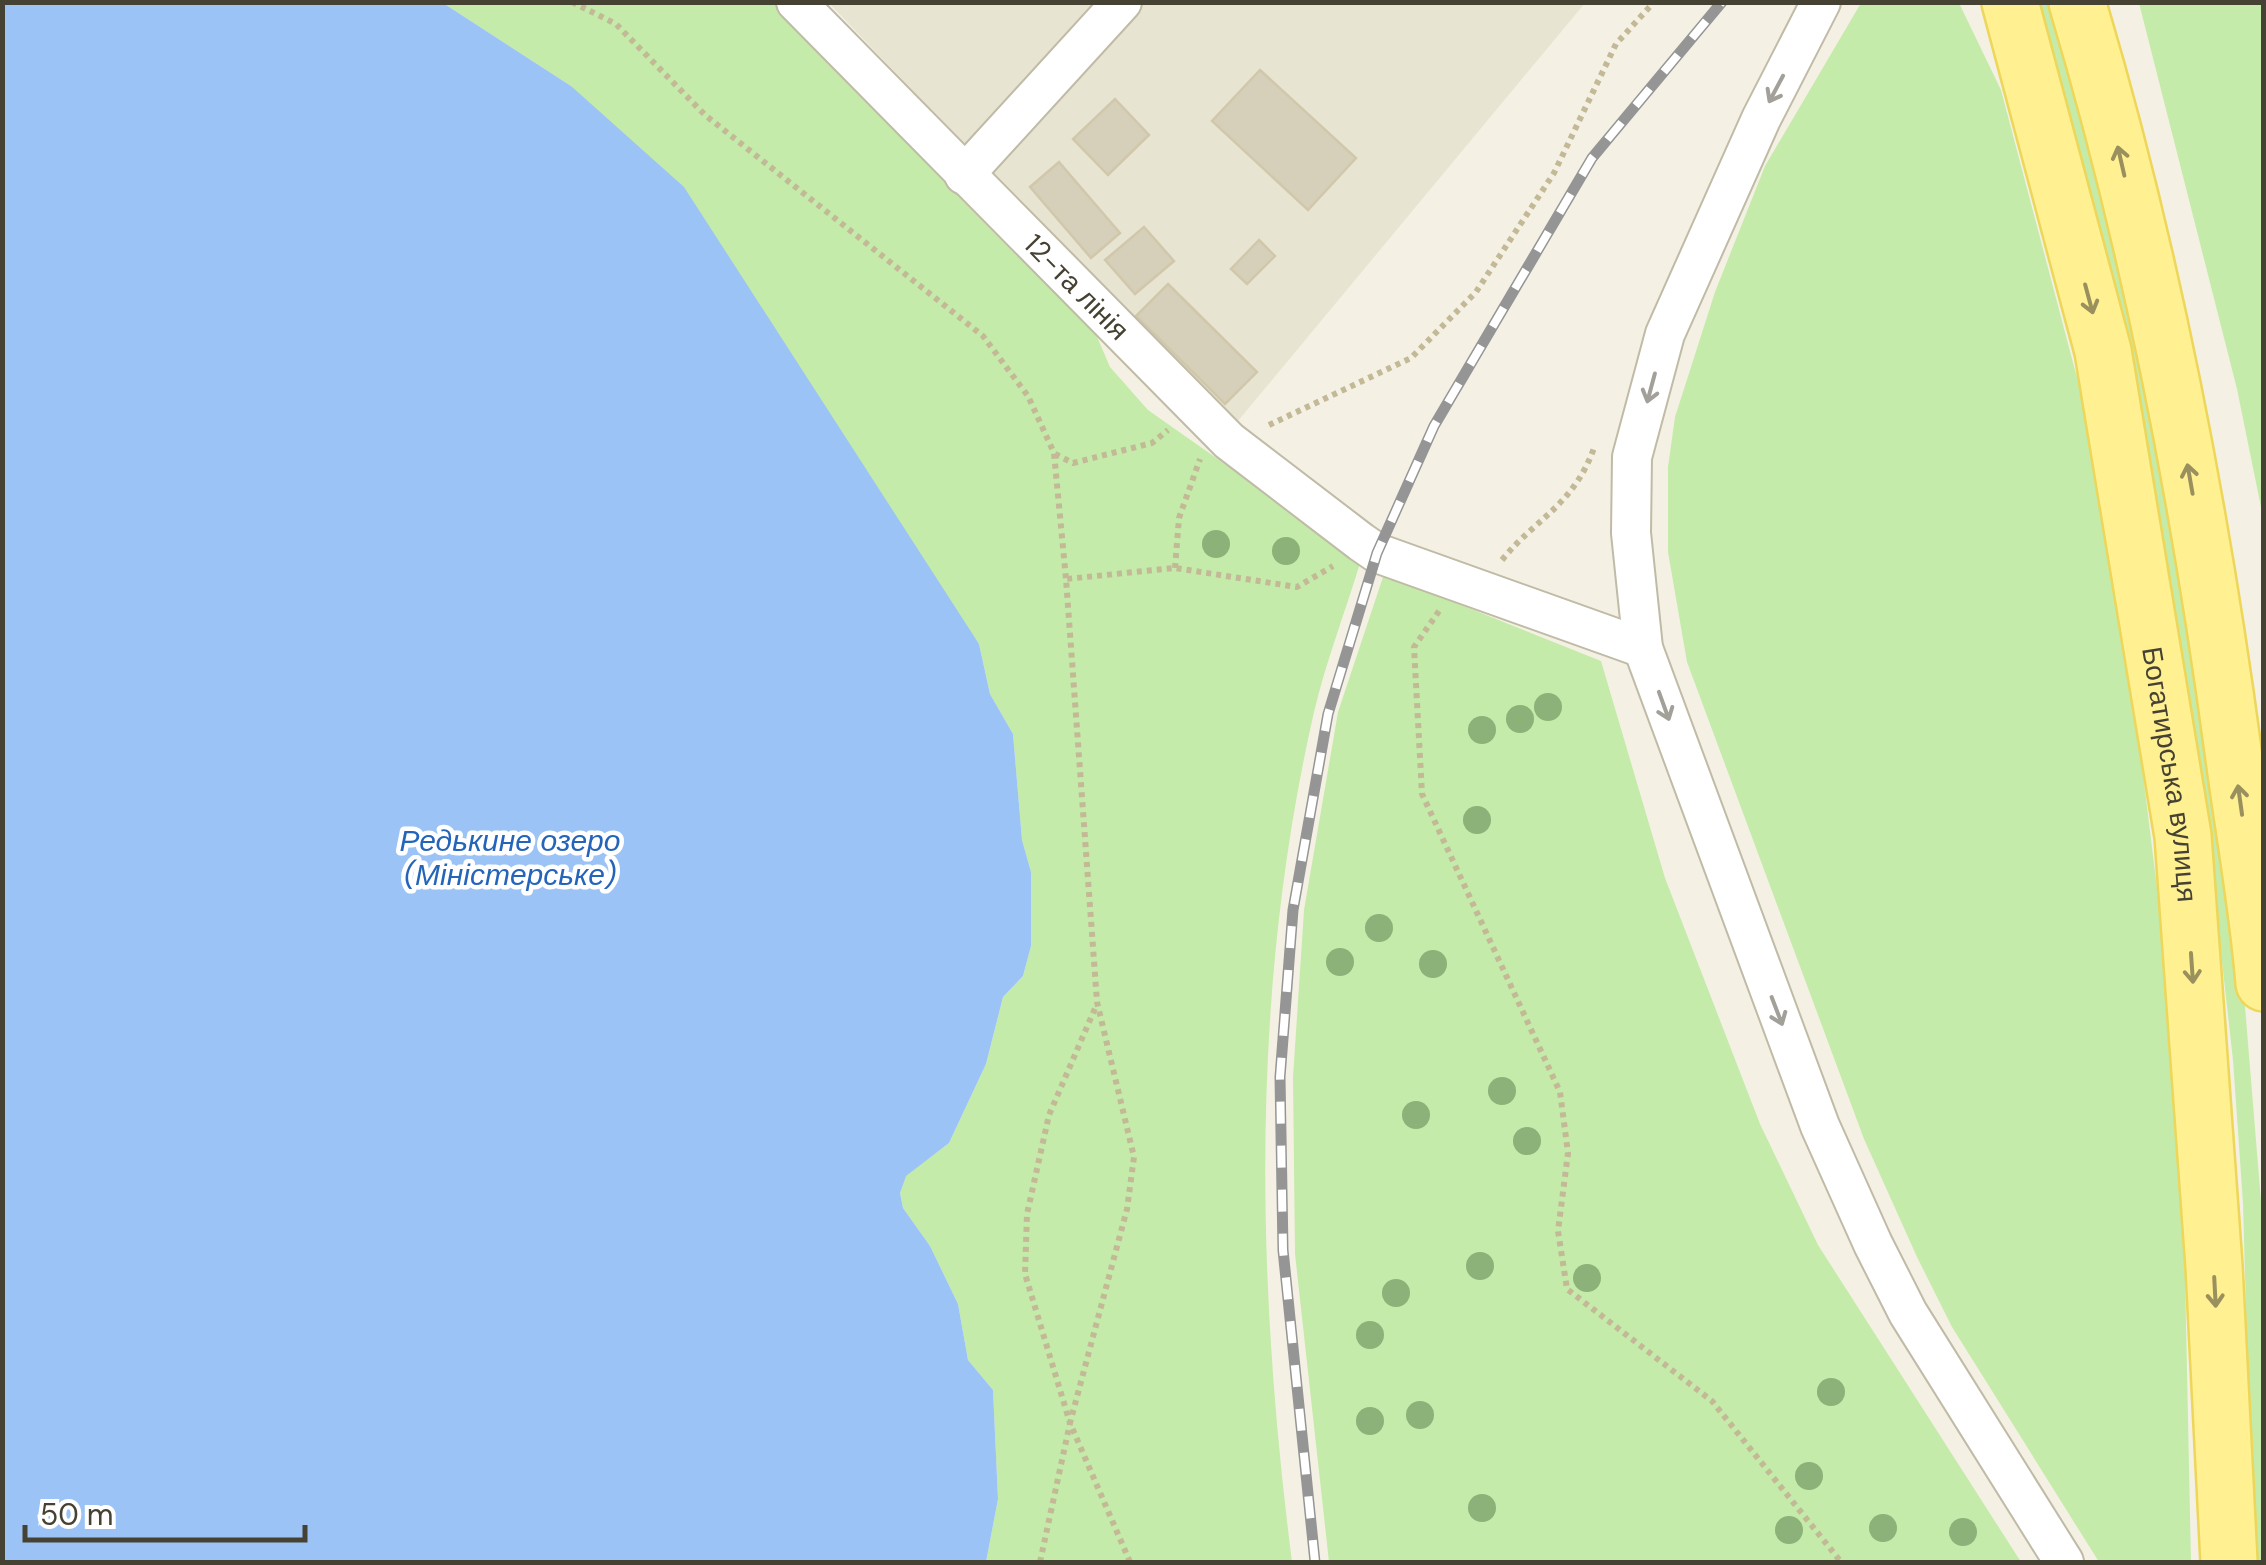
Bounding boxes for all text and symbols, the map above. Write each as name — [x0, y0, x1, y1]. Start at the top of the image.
one-way arrow — [1766, 73, 1785, 103]
one-way arrow — [2111, 146, 2129, 178]
street label: 12-та лінія — [1016, 226, 1137, 348]
one-way arrow — [2081, 283, 2100, 315]
one-way arrow — [1640, 372, 1659, 403]
one-way arrow — [2179, 464, 2198, 496]
street label: Богатирська вулиця — [2134, 644, 2206, 903]
one-way arrow — [1656, 690, 1674, 721]
one-way arrow — [2230, 784, 2249, 816]
water label: Редькине озеро (Міністерське) — [400, 821, 620, 894]
one-way arrow — [2183, 951, 2202, 983]
one-way arrow — [1769, 994, 1787, 1025]
one-way arrow — [2206, 1276, 2225, 1308]
scale bar — [25, 1480, 305, 1542]
text: 50 m — [40, 1495, 114, 1534]

